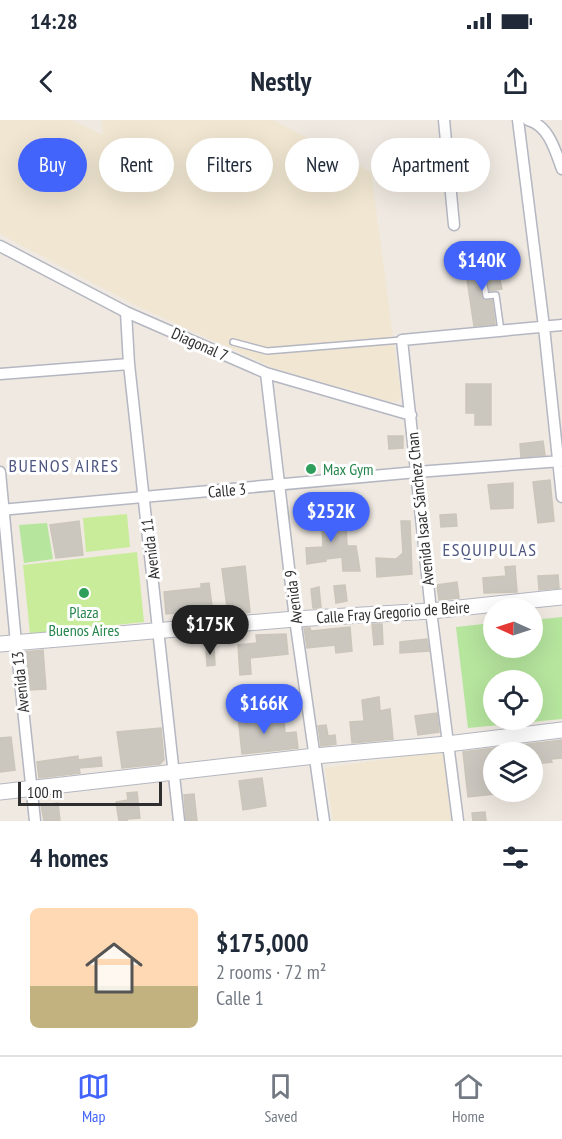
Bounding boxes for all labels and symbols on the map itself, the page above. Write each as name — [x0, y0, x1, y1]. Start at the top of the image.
pin: $140K — [440, 241, 524, 292]
street label: Diagonal 7 — [169, 323, 231, 365]
street label: Avenida Isaac Sánchez Chan — [402, 431, 438, 587]
district label: BUENOS AIRES — [9, 454, 119, 477]
place label: Max Gym — [323, 459, 374, 479]
marker: Max Gym — [304, 462, 318, 476]
street label: Calle 3 — [207, 478, 247, 502]
pin: $252K — [289, 492, 373, 543]
street label: Avenida 11 — [136, 517, 164, 581]
district label: ESQUIPULAS — [442, 538, 538, 561]
street label: Avenida 9 — [280, 569, 306, 625]
marker: Plaza Buenos Aires — [77, 586, 91, 600]
street label: Calle Fray Gregorio de Beire — [316, 597, 470, 627]
north arrow — [483, 598, 543, 658]
place label: Plaza Buenos Aires — [49, 602, 119, 640]
pin: $175K — [168, 605, 252, 656]
street label: Avenida 13 — [7, 650, 33, 714]
pin: $166K — [222, 684, 306, 735]
scale bar — [18, 779, 162, 806]

